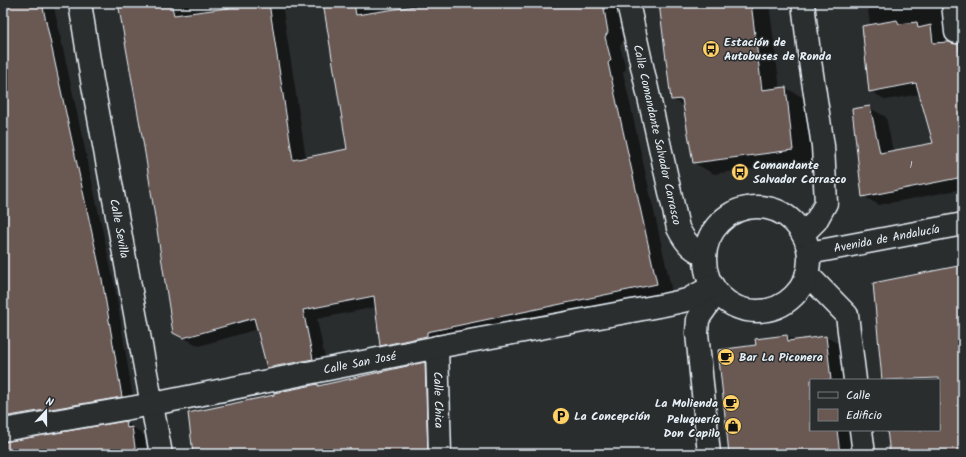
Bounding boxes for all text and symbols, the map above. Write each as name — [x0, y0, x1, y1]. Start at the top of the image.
place label: Estación de Autobuses de Ronda — [724, 33, 831, 66]
bus stop icon: Estación de Autobuses de Ronda — [701, 39, 721, 59]
street label: Calle Comandante Salvador Carrasco — [628, 43, 687, 227]
place label: Comandante Salvador Carrasco — [753, 156, 847, 189]
house number: 1 — [909, 157, 913, 173]
bus stop icon: Comandante Salvador Carrasco — [730, 162, 750, 182]
street label: Calle Sevilla — [105, 197, 134, 260]
street label: Avenida de Andalucía — [832, 219, 942, 258]
street label: Calle San José — [322, 346, 398, 379]
cafe icon: Bar La Piconera — [716, 347, 736, 367]
place label: Bar La Piconera — [739, 348, 823, 367]
street label: Calle Chica — [428, 371, 449, 429]
legend — [810, 379, 940, 431]
text: Calle — [846, 386, 871, 405]
north arrow — [26, 391, 66, 431]
text: N — [43, 393, 56, 412]
cafe icon: La Molienda — [721, 393, 741, 413]
place label: La Molienda — [655, 394, 718, 413]
parking icon: La Concepción — [551, 406, 571, 426]
text: Edificio — [846, 406, 882, 425]
place label: La Concepción — [574, 407, 650, 426]
place label: Peluquería Don Capilo — [664, 410, 721, 443]
shop icon: Peluquería Don Capilo — [723, 416, 743, 436]

